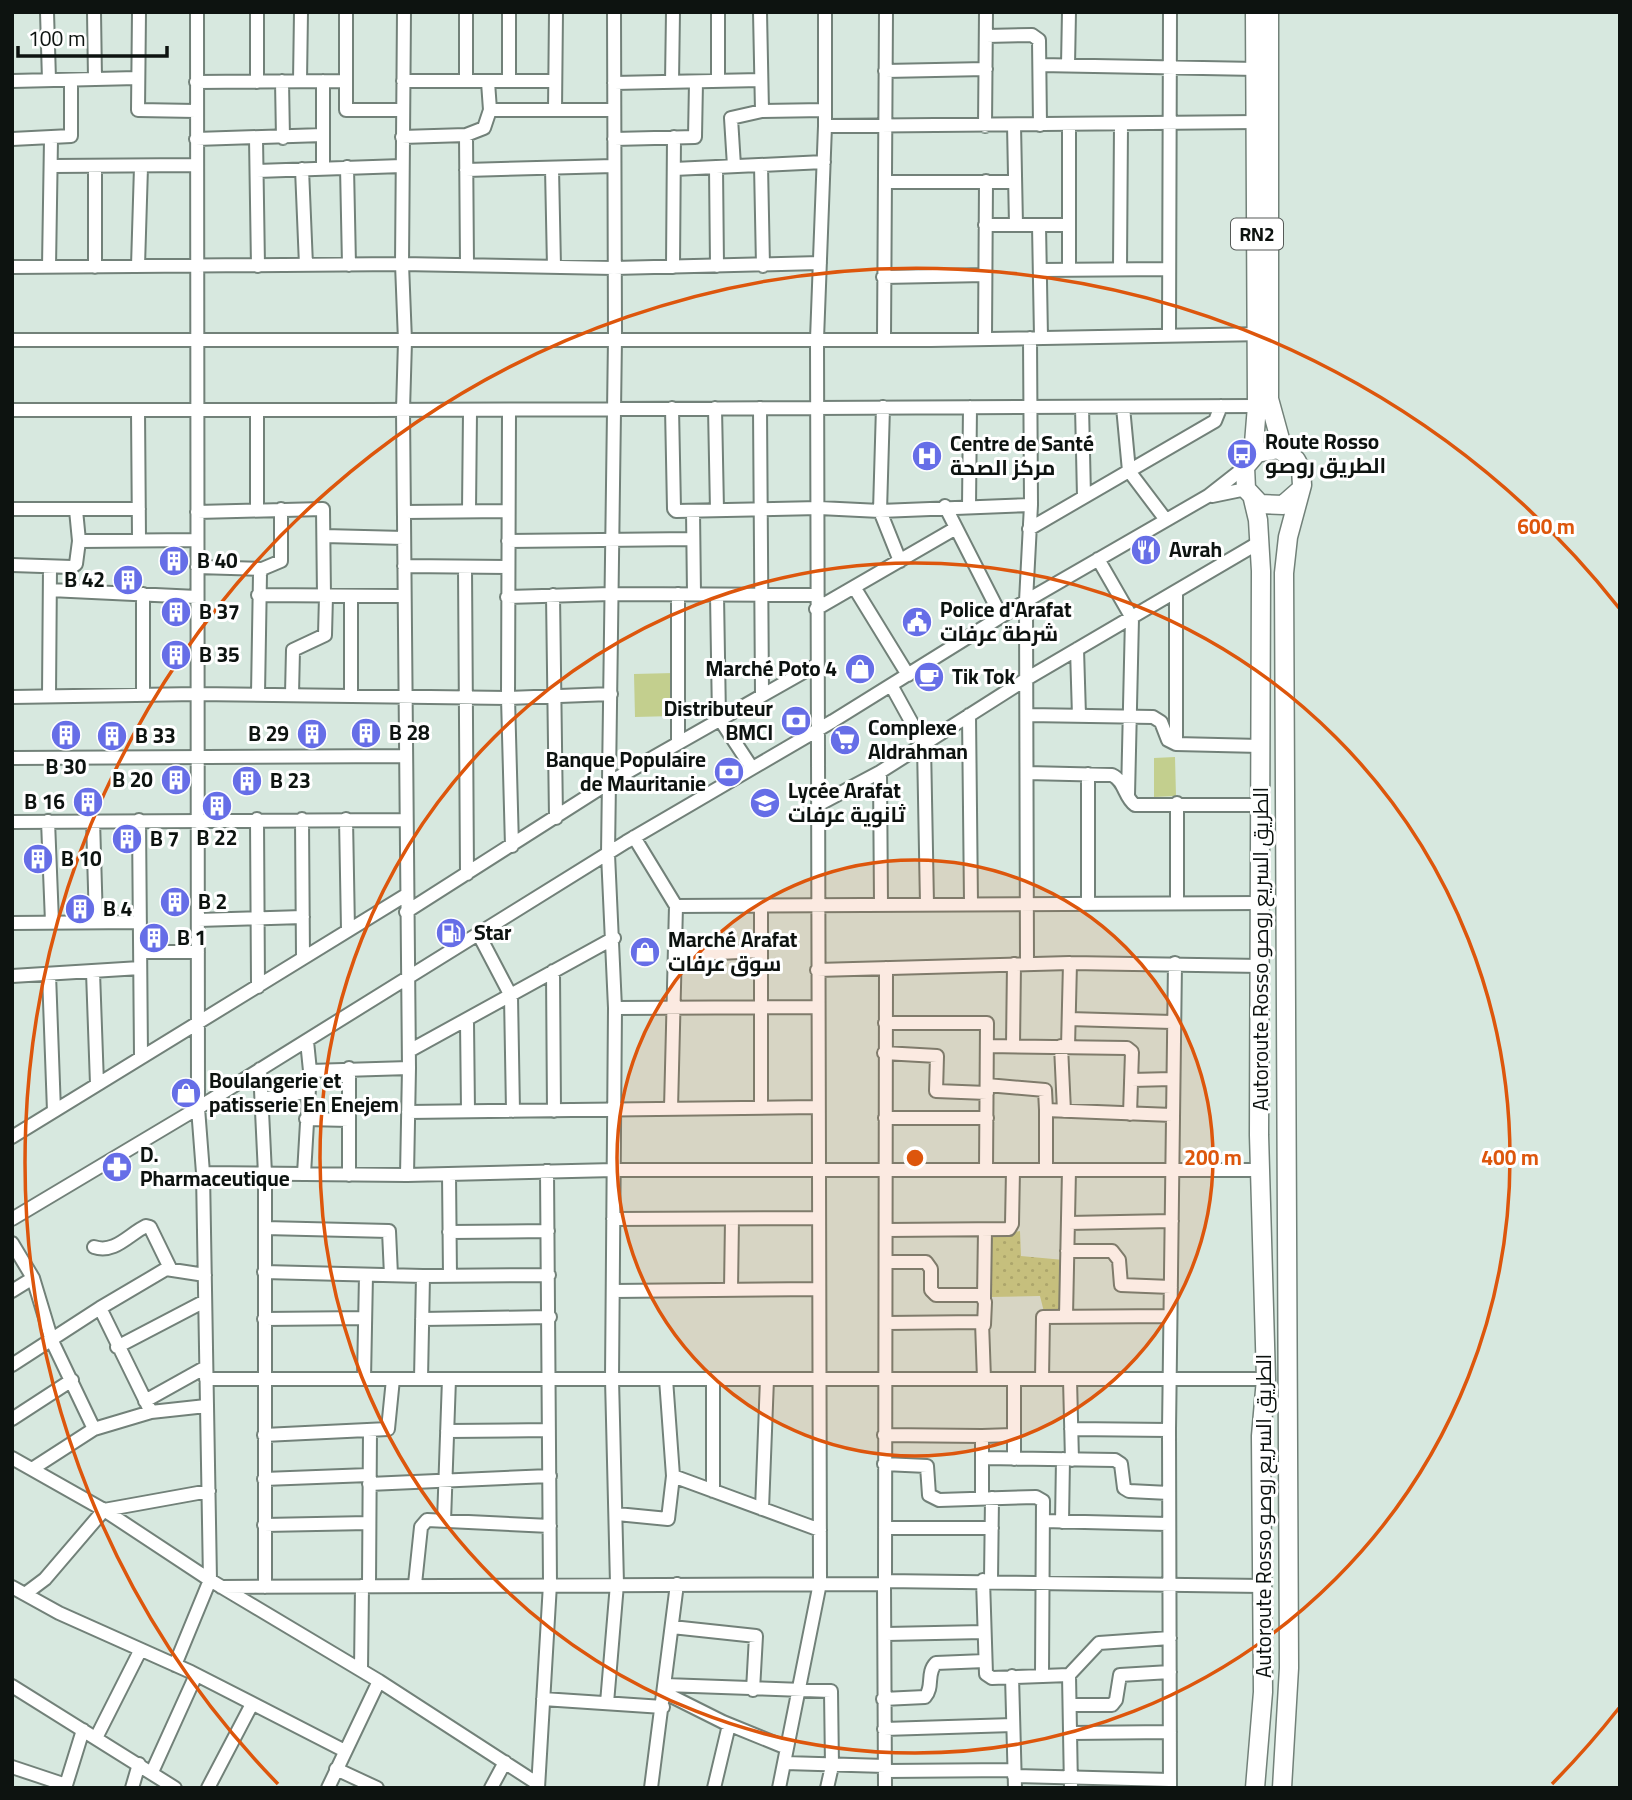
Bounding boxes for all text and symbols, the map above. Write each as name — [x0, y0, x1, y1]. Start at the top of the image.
scale bar — [18, 14, 166, 58]
text: 100 m — [28, 19, 85, 58]
road number: RN2 — [1231, 218, 1283, 250]
place label: Route Rosso الطريق روصو — [1265, 422, 1386, 485]
place label: Centre de Santé مركز الصحة — [950, 424, 1094, 487]
bus stop icon: Route Rosso الطريق روصو — [1225, 437, 1259, 471]
hospital icon: Centre de Santé مركز الصحة — [910, 439, 944, 473]
text: 600 m — [1517, 507, 1575, 546]
place label: Avrah — [1169, 530, 1222, 569]
restaurant icon: Avrah — [1129, 533, 1163, 567]
place label: B 40 — [197, 541, 238, 580]
building icon: B 40 — [157, 544, 191, 578]
place label: B 42 — [64, 560, 105, 599]
building icon: B 42 — [111, 563, 145, 597]
place label: Police d'Arafat شرطة عرفات — [940, 590, 1072, 653]
place label: B 37 — [199, 592, 240, 631]
building icon: B 37 — [159, 595, 193, 629]
public building icon: Police d'Arafat شرطة عرفات — [900, 605, 934, 639]
place label: B 35 — [199, 635, 240, 674]
building icon: B 35 — [159, 638, 193, 672]
place label: Marché Poto 4 — [705, 649, 837, 688]
shop icon: Marché Poto 4 — [843, 652, 877, 686]
place label: Tik Tok — [952, 657, 1015, 696]
cafe icon: Tik Tok — [912, 660, 946, 694]
place label: Distributeur BMCI — [664, 689, 774, 752]
bank icon: Distributeur BMCI — [779, 704, 813, 738]
place label: Complexe Aldrahman — [868, 708, 968, 771]
place label: B 28 — [389, 713, 430, 752]
place label: B 29 — [248, 714, 289, 753]
place label: B 33 — [135, 716, 176, 755]
building icon: B 28 — [349, 716, 383, 750]
building icon: B 29 — [295, 717, 329, 751]
building icon: B 30 — [49, 718, 83, 752]
building icon: B 33 — [95, 719, 129, 753]
supermarket icon: Complexe Aldrahman — [828, 723, 862, 757]
place label: Banque Populaire de Mauritanie — [546, 740, 706, 803]
place label: B 30 — [46, 747, 87, 786]
bank icon: Banque Populaire de Mauritanie — [712, 755, 746, 789]
place label: B 20 — [112, 760, 153, 799]
place label: B 23 — [270, 761, 311, 800]
building icon: B 20 — [159, 763, 193, 797]
building icon: B 23 — [230, 764, 264, 798]
place label: Lycée Arafat ثانوية عرفات — [788, 771, 905, 834]
place label: B 16 — [24, 782, 65, 821]
building icon: B 16 — [71, 785, 105, 819]
school or university icon: Lycée Arafat ثانوية عرفات — [748, 786, 782, 820]
street label: Autoroute Rosso الطريق السريع روصو — [1241, 787, 1280, 1111]
building icon: B 22 — [200, 789, 234, 823]
place label: B 22 — [197, 818, 237, 857]
place label: B 7 — [150, 819, 179, 858]
building icon: B 7 — [110, 822, 144, 856]
place label: B 10 — [61, 839, 102, 878]
building icon: B 10 — [21, 842, 55, 876]
place label: B 2 — [198, 882, 227, 921]
building icon: B 2 — [158, 885, 192, 919]
place label: B 4 — [103, 889, 132, 928]
building icon: B 4 — [63, 892, 97, 926]
place label: Star — [474, 913, 512, 952]
fuel station icon: Star — [434, 916, 468, 950]
place label: B 1 — [177, 918, 206, 957]
place label: Marché Arafat سوق عرفات — [668, 920, 798, 983]
building icon: B 1 — [137, 921, 171, 955]
shop icon: Marché Arafat سوق عرفات — [628, 935, 662, 969]
place label: Boulangerie et patisserie En Enejem — [209, 1061, 399, 1124]
shop icon: Boulangerie et patisserie En Enejem — [169, 1076, 203, 1110]
place label: D. Pharmaceutique — [140, 1135, 290, 1198]
text: 200 m — [1184, 1138, 1242, 1177]
text: 400 m — [1481, 1138, 1539, 1177]
centre of rings — [903, 1146, 927, 1170]
pharmacy icon: D. Pharmaceutique — [100, 1150, 134, 1184]
street label: Autoroute Rosso الطريق السريع روصو — [1244, 1354, 1283, 1678]

